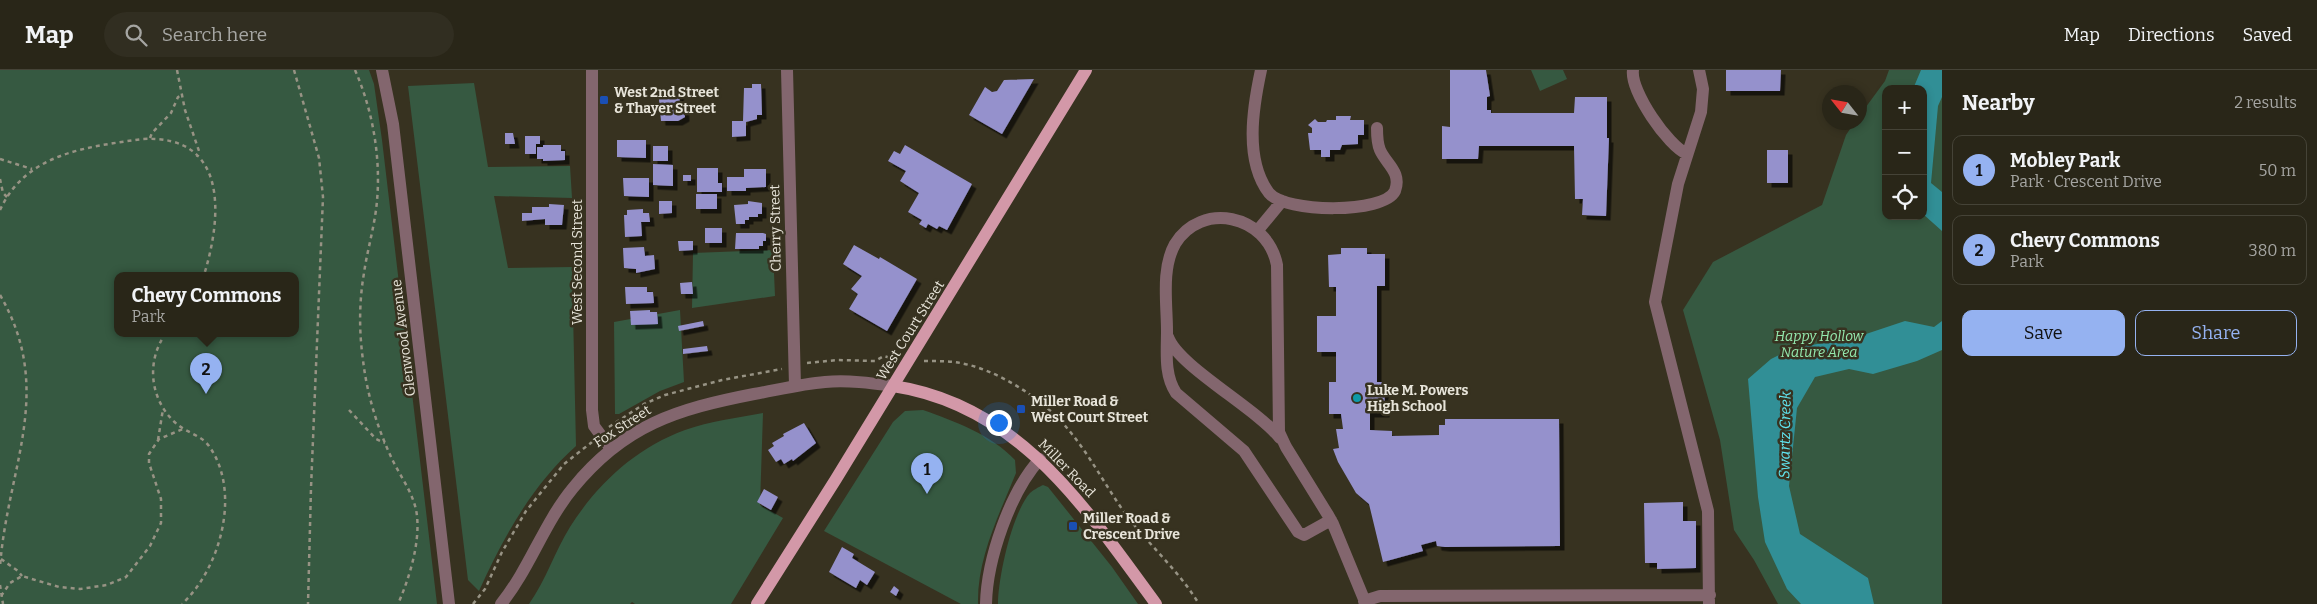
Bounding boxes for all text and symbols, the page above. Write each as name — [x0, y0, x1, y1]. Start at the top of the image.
search box — [104, 12, 454, 57]
text: Map — [25, 21, 74, 49]
icon: search — [122, 21, 150, 49]
text: Search here — [162, 23, 267, 46]
text: Map — [2064, 24, 2100, 46]
text: Directions — [2128, 24, 2215, 46]
text: Saved — [2243, 24, 2292, 46]
place label: West 2nd Street & Thayer Street — [614, 84, 719, 117]
north arrow — [1822, 85, 1867, 130]
map controls — [1882, 85, 1927, 220]
button: + — [1882, 85, 1927, 130]
text: Nearby — [1962, 90, 2035, 116]
text: 2 results — [2234, 93, 2297, 112]
marker: West 2nd Street & Thayer Street — [598, 94, 610, 106]
button: − — [1882, 130, 1927, 175]
text: Mobley Park — [2010, 149, 2120, 172]
text: 1 — [1976, 161, 1982, 180]
text: 50 m — [2259, 161, 2296, 180]
text: Park · Crescent Drive — [2010, 172, 2162, 191]
button: locate — [1882, 175, 1927, 220]
street label: Cherry Street — [766, 184, 785, 272]
street label: West Second Street — [569, 199, 586, 325]
text: Chevy Commons — [2010, 229, 2160, 252]
text: 2 — [1974, 241, 1984, 260]
text: 380 m — [2249, 241, 2296, 260]
text: Park — [2010, 252, 2044, 271]
popup — [114, 272, 299, 337]
street label: West Court Street — [873, 277, 948, 383]
street label: Glenwood Avenue — [388, 278, 419, 397]
text: Chevy Commons — [132, 284, 281, 307]
text: Park — [132, 307, 165, 326]
button: Save — [1962, 310, 2125, 356]
button: Share — [2135, 310, 2297, 356]
park label: Happy Hollow Nature Area — [1775, 328, 1865, 361]
pin: 2 — [190, 353, 222, 394]
place label: Luke M. Powers High School — [1367, 382, 1468, 415]
water label: Swartz Creek — [1775, 390, 1795, 479]
marker: Luke M. Powers High School — [1351, 392, 1363, 404]
place label: Miller Road & West Court Street — [1031, 393, 1149, 426]
street label: Fox Street — [590, 402, 654, 451]
marker: Miller Road & West Court Street — [1015, 403, 1027, 415]
your location — [986, 410, 1012, 436]
street label: Miller Road — [1035, 436, 1099, 501]
pin: 1 — [911, 453, 943, 494]
place label: Miller Road & Crescent Drive — [1083, 510, 1180, 543]
marker: Miller Road & Crescent Drive — [1067, 520, 1079, 532]

